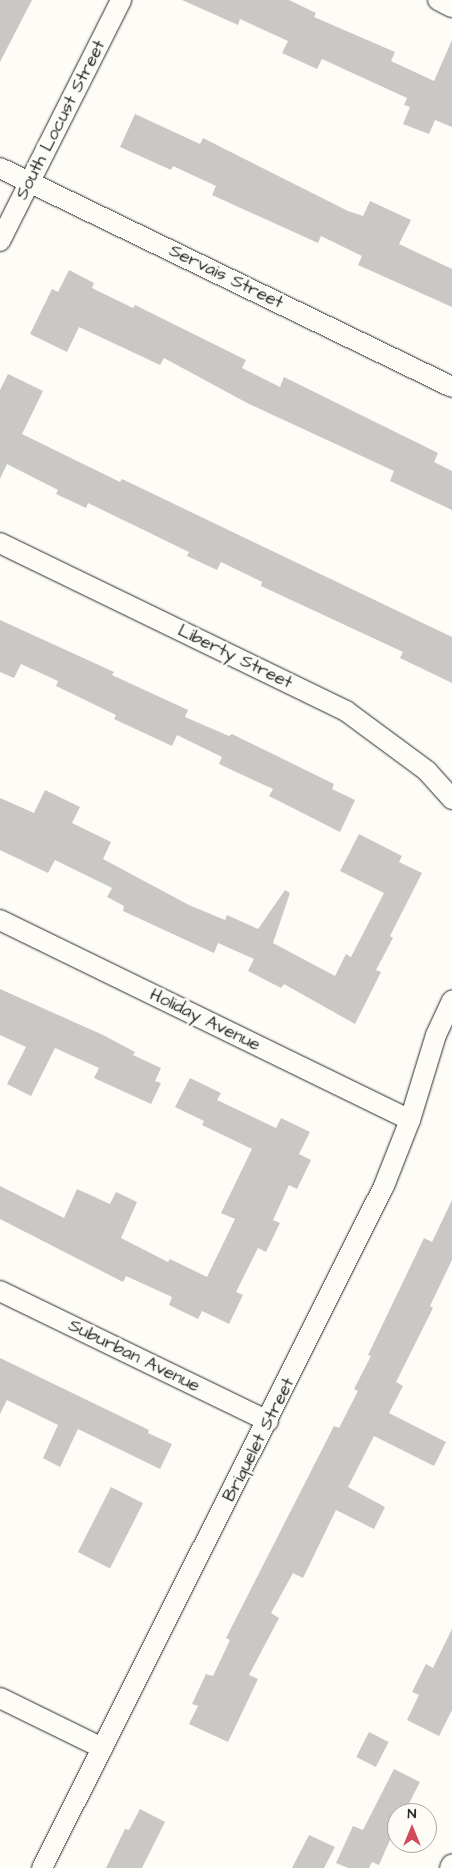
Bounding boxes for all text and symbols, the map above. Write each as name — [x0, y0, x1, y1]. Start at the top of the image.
street label: South Locust Street — [11, 37, 111, 203]
street label: Servais Street — [165, 240, 287, 314]
street label: Liberty Street — [174, 620, 296, 694]
street label: Holiday Avenue — [146, 984, 264, 1056]
street label: Suburban Avenue — [65, 1315, 203, 1397]
street label: Briquelet Street — [218, 1374, 300, 1506]
north arrow — [387, 1803, 437, 1853]
text: N — [408, 1804, 416, 1824]

